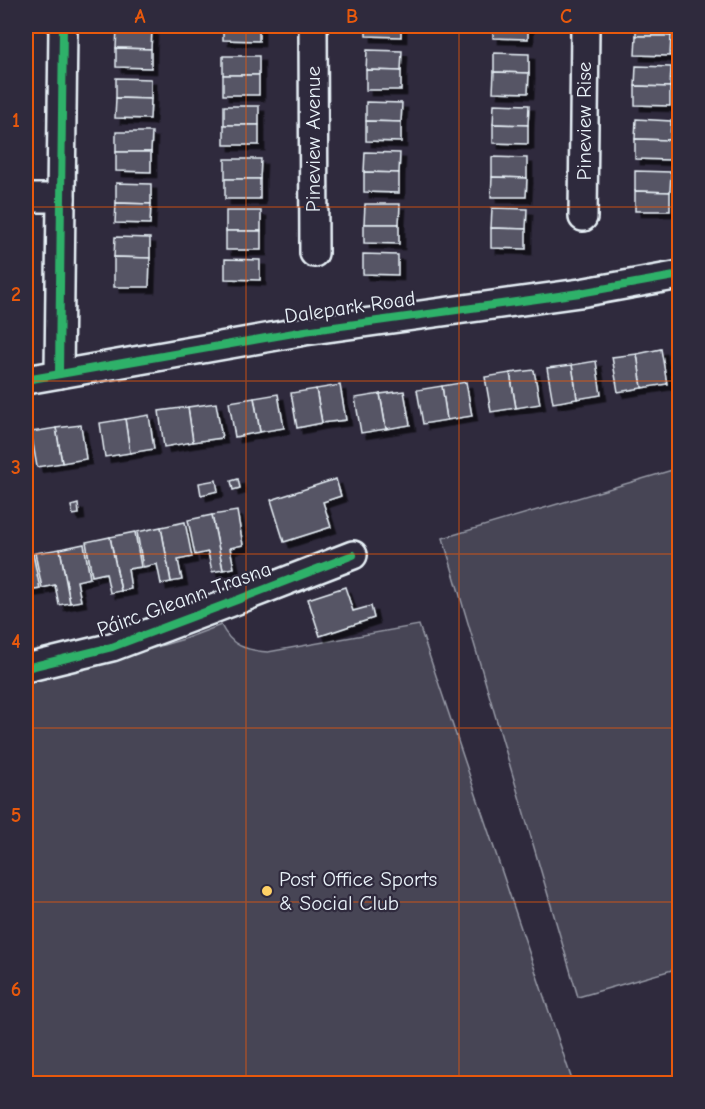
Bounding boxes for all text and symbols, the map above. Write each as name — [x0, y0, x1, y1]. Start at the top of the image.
text: A — [134, 5, 146, 28]
text: B — [346, 5, 358, 28]
text: C — [560, 5, 572, 28]
street label: Pineview Rise — [572, 62, 596, 180]
street label: Pineview Avenue — [301, 66, 325, 212]
text: 1 — [12, 109, 20, 132]
text: 2 — [11, 283, 21, 306]
street label: Dalepark Road — [283, 286, 417, 328]
text: 3 — [11, 456, 21, 479]
street label: Páirc Gleann Trasna — [94, 556, 274, 642]
text: 4 — [11, 630, 21, 653]
text: 5 — [11, 804, 21, 827]
place label: Post Office Sports & Social Club — [279, 867, 437, 915]
marker: Post Office Sports & Social Club — [260, 884, 274, 898]
text: 6 — [11, 978, 21, 1001]

